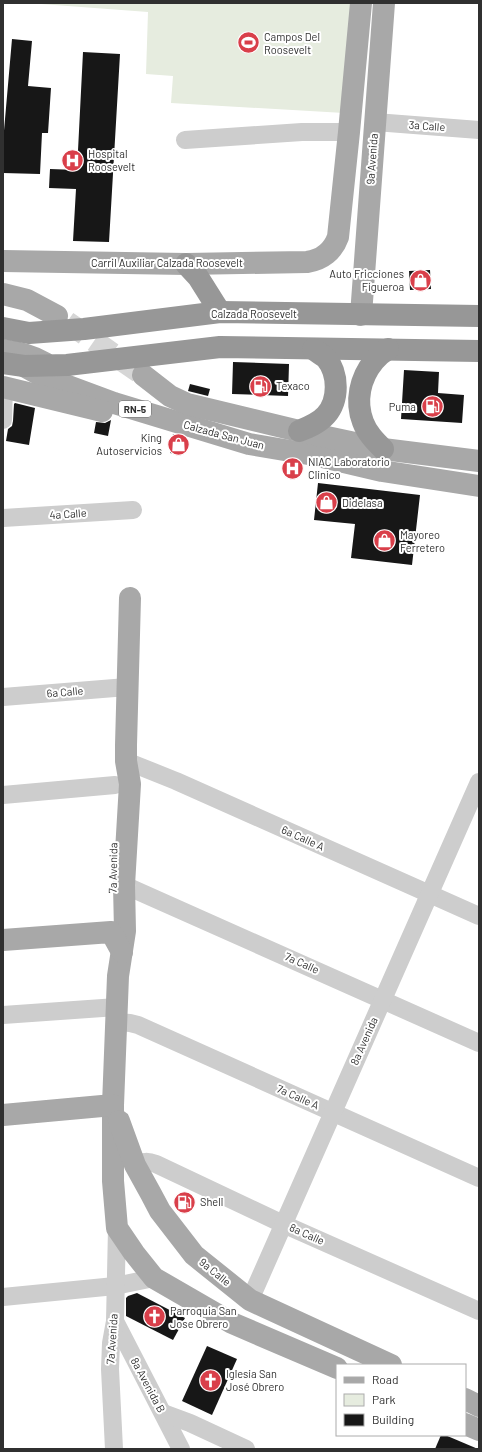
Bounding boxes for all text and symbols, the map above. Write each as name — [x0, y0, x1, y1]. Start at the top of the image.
sports icon: Campos Del Roosevelt — [235, 30, 261, 56]
place label: Campos Del Roosevelt — [264, 30, 320, 56]
street label: 3a Calle — [408, 118, 446, 133]
street label: 9a Avenida — [363, 133, 380, 185]
hospital icon: Hospital Roosevelt — [59, 147, 85, 173]
place label: Hospital Roosevelt — [88, 147, 135, 173]
street label: Carril Auxiliar Calzada Roosevelt — [91, 256, 243, 269]
place label: Auto Fricciones Figueroa — [329, 267, 404, 293]
shop icon: Auto Fricciones Figueroa — [407, 267, 433, 293]
street label: Calzada Roosevelt — [211, 307, 297, 320]
fuel station icon: Texaco — [247, 373, 273, 399]
place label: Texaco — [276, 379, 310, 392]
fuel station icon: Puma — [419, 394, 445, 420]
place label: Puma — [389, 400, 416, 413]
road number: RN-5 — [119, 401, 151, 417]
street label: Calzada San Juan — [182, 417, 266, 452]
place label: King Autoservicios — [96, 431, 162, 457]
shop icon: King Autoservicios — [165, 431, 191, 457]
hospital icon: NIAC Laboratorio Clinico — [280, 455, 306, 481]
place label: NIAC Laboratorio Clinico — [308, 455, 390, 481]
shop icon: Didelasa — [313, 490, 339, 516]
place label: Didelasa — [342, 496, 383, 509]
street label: 4a Calle — [49, 506, 87, 521]
shop icon: Mayoreo Ferretero — [371, 528, 397, 554]
place label: Mayoreo Ferretero — [400, 528, 445, 554]
street label: 6a Calle — [46, 683, 84, 700]
street label: 6a Calle A — [280, 822, 327, 853]
street label: 7a Avenida — [106, 843, 119, 893]
street label: 7a Calle — [283, 949, 321, 976]
street label: 8a Avenida — [347, 1015, 380, 1067]
street label: 7a Calle A — [275, 1081, 322, 1112]
fuel station icon: Shell — [171, 1189, 197, 1215]
place label: Shell — [200, 1195, 223, 1208]
street label: 8a Calle — [288, 1220, 327, 1247]
street label: 9a Calle — [197, 1255, 234, 1288]
church icon: Parroquia San Jose Obrero — [142, 1304, 168, 1330]
place label: Parroquia San Jose Obrero — [170, 1304, 237, 1330]
street label: 7a Avenida — [103, 1313, 120, 1365]
street label: 8a Avenida B — [129, 1355, 168, 1415]
legend — [336, 1364, 466, 1436]
church icon: Iglesia San José Obrero — [197, 1367, 223, 1393]
place label: Iglesia San José Obrero — [226, 1367, 284, 1393]
text: Road — [372, 1372, 399, 1386]
text: Park — [372, 1392, 396, 1406]
text: Building — [372, 1412, 414, 1426]

